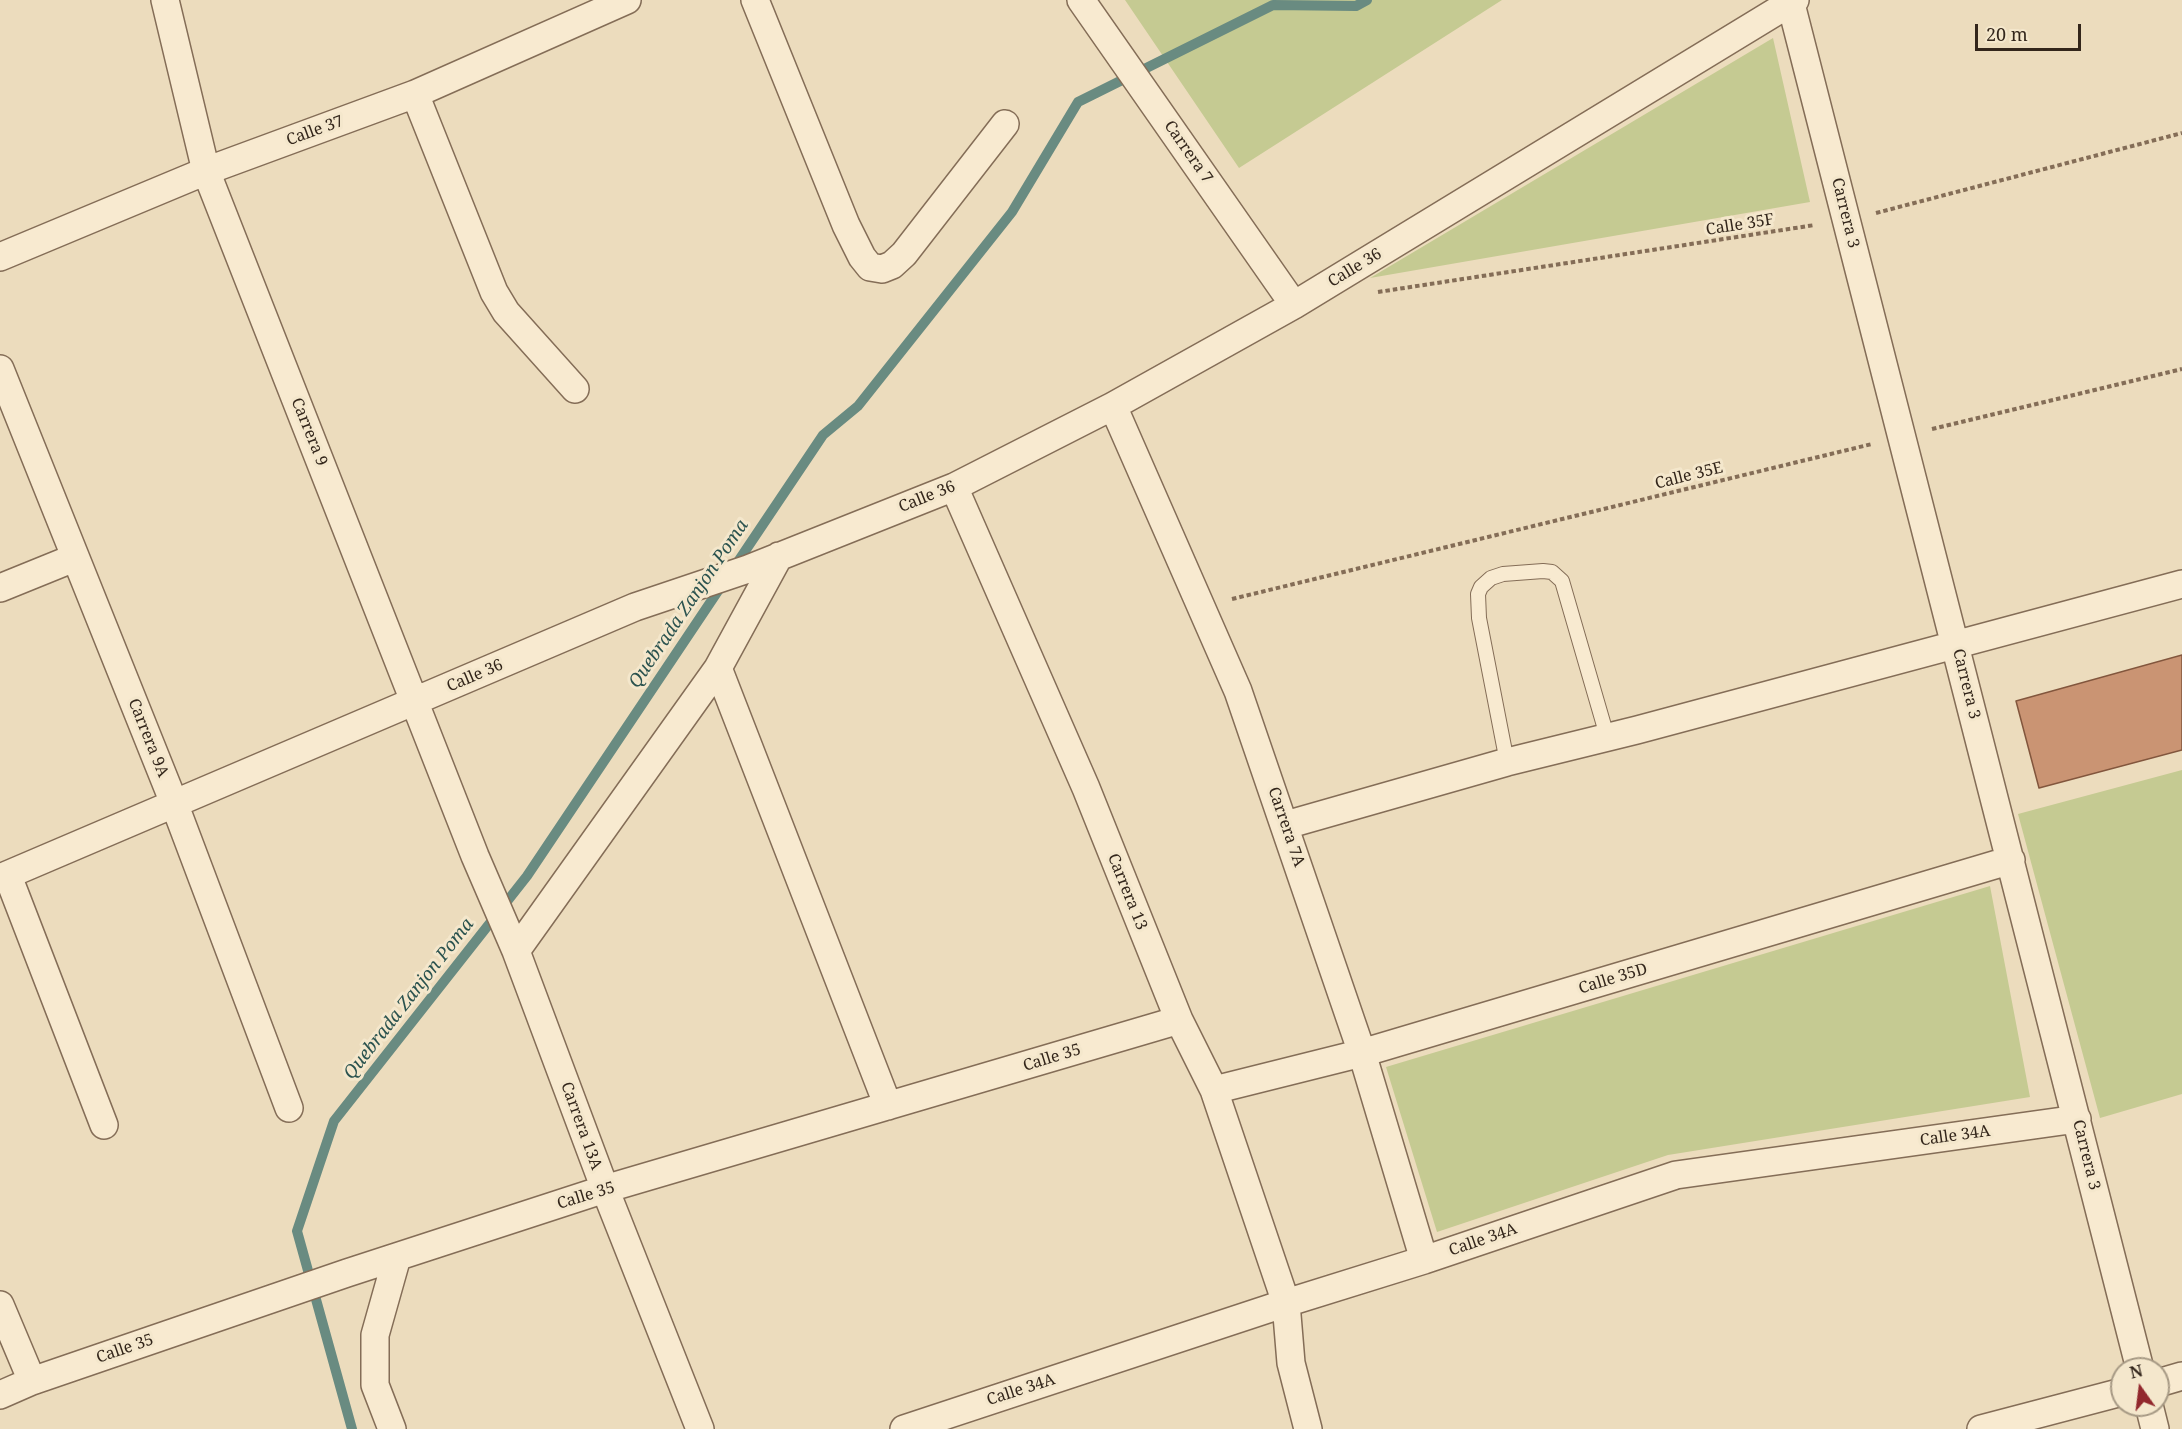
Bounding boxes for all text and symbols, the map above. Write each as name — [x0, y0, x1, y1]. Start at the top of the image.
scale bar — [1978, 12, 2084, 50]
text: 20 m — [1986, 22, 2028, 46]
street label: Calle 37 — [284, 112, 346, 150]
street label: Carrera 7 — [1160, 117, 1216, 187]
street label: Carrera 3 — [1827, 176, 1863, 250]
street label: Calle 35F — [1705, 210, 1775, 240]
street label: Calle 36 — [1325, 244, 1385, 292]
street label: Carrera 9 — [287, 395, 331, 469]
street label: Calle 35E — [1653, 458, 1725, 494]
street label: Calle 36 — [896, 477, 958, 517]
water label: Quebrada Zanjon Poma — [625, 516, 753, 692]
street label: Carrera 3 — [1948, 647, 1984, 721]
street label: Calle 36 — [444, 656, 506, 696]
street label: Carrera 9A — [124, 696, 172, 780]
street label: Carrera 7A — [1263, 785, 1309, 869]
street label: Carrera 13 — [1103, 851, 1151, 933]
water label: Quebrada Zanjon Poma — [339, 914, 479, 1084]
street label: Calle 35D — [1576, 959, 1650, 999]
street label: Calle 35 — [1021, 1040, 1083, 1076]
street label: Carrera 13A — [556, 1079, 606, 1173]
street label: Carrera 3 — [2068, 1118, 2104, 1192]
street label: Calle 34A — [1919, 1122, 1991, 1150]
street label: Calle 35 — [555, 1178, 617, 1214]
street label: Calle 34A — [1446, 1219, 1520, 1261]
street label: Calle 35 — [94, 1330, 156, 1368]
north arrow — [2110, 1357, 2170, 1417]
text: N — [2127, 1359, 2145, 1384]
street label: Calle 34A — [984, 1370, 1058, 1410]

